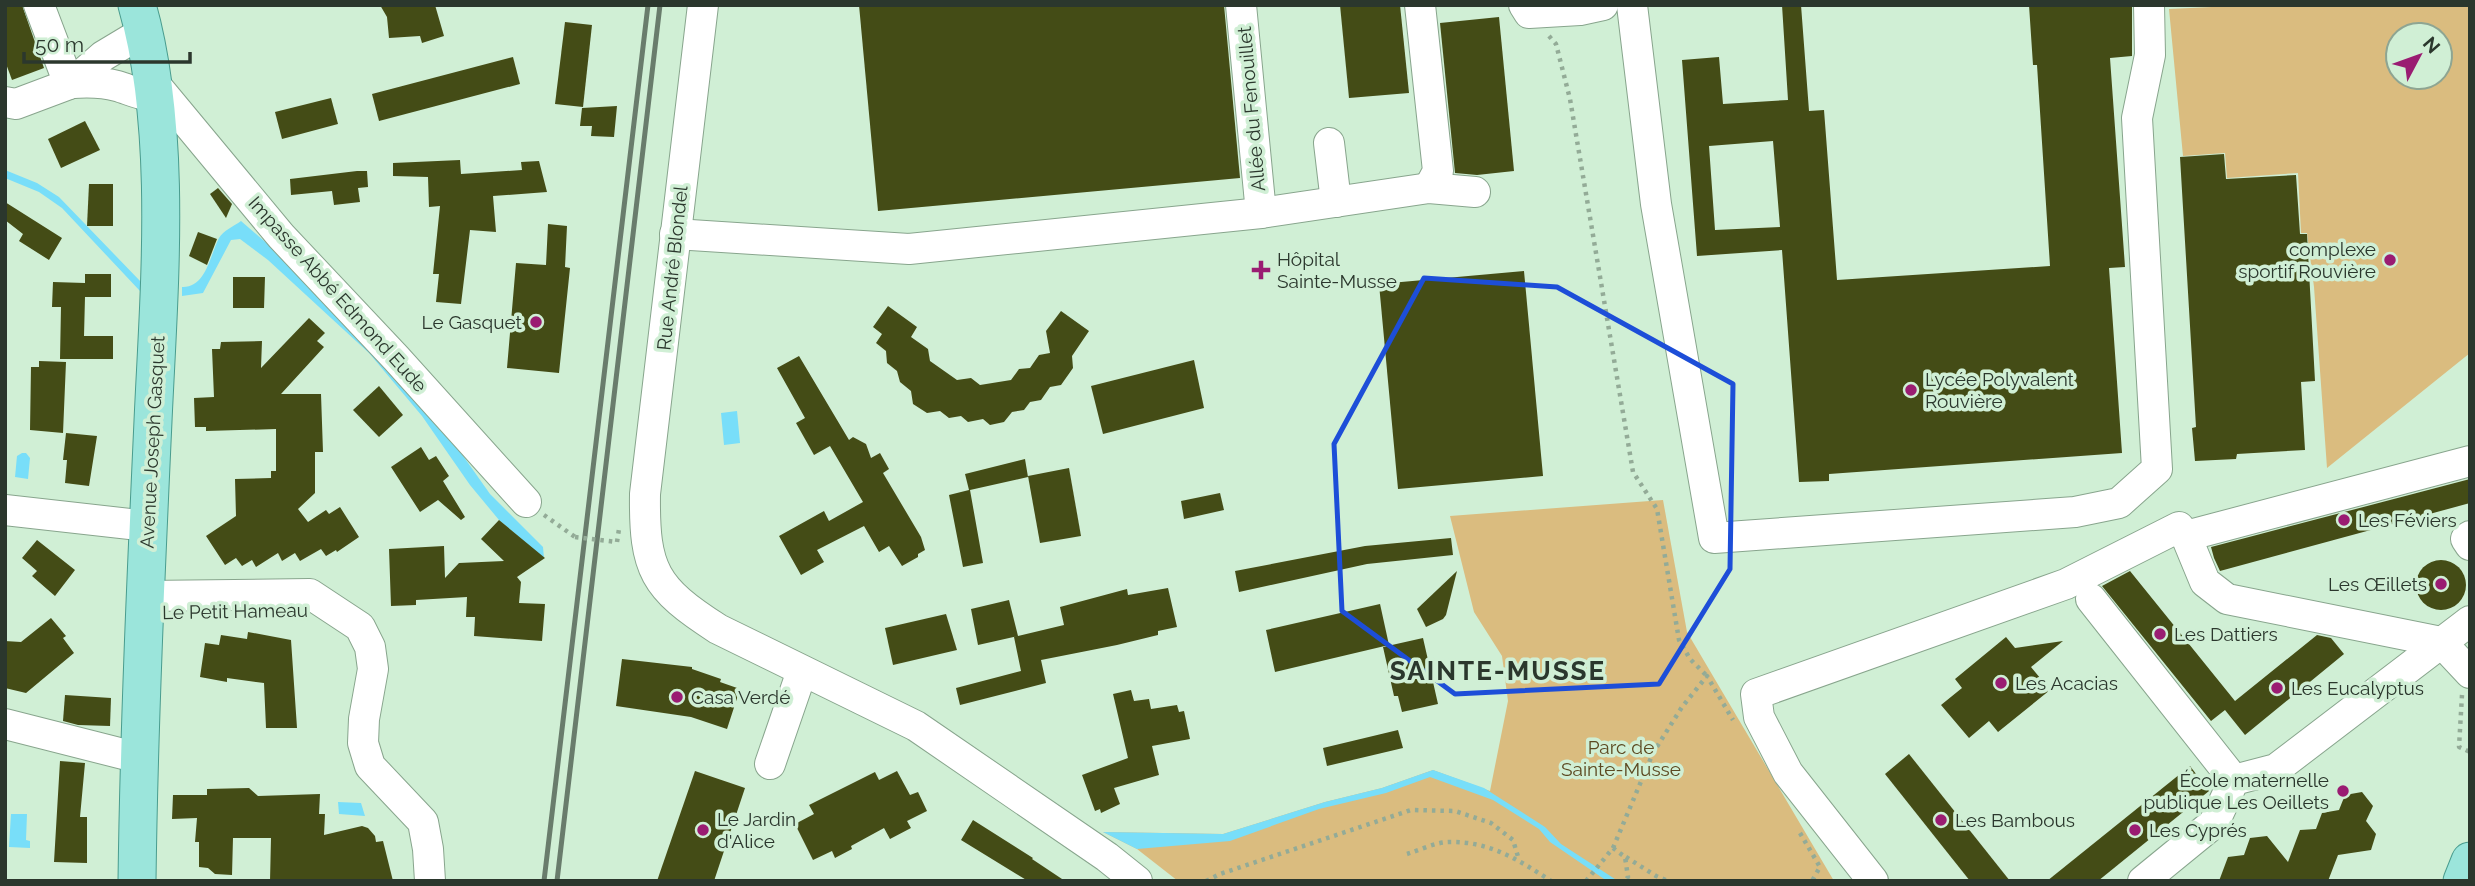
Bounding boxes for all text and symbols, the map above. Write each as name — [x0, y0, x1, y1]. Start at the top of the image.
scale bar — [24, 21, 191, 65]
north arrow — [2384, 21, 2454, 91]
street label: Allée du Fenouillet — [1233, 25, 1269, 192]
text: 50 m — [35, 32, 84, 57]
text: N — [2419, 32, 2445, 58]
street label: Rue André Blondel — [652, 184, 692, 351]
street label: Impasse Abbé Edmond Eude — [244, 192, 432, 396]
place label: complexe sportif Rouvière — [2238, 238, 2376, 282]
place label: Hôpital Sainte-Musse — [1277, 248, 1397, 292]
marker: complexe sportif Rouvière — [2382, 252, 2398, 268]
marker: Hôpital Sainte-Musse — [1251, 260, 1271, 280]
place label: Le Gasquet — [422, 311, 523, 333]
marker: Le Gasquet — [528, 314, 544, 330]
street label: Avenue Joseph Gasquet — [135, 335, 169, 549]
place label: Lycée Polyvalent Rouvière — [1925, 368, 2075, 412]
marker: Lycée Polyvalent Rouvière — [1903, 382, 1919, 398]
place label: Les Féviers — [2358, 509, 2457, 531]
marker: Les Féviers — [2336, 512, 2352, 528]
place label: Les Œillets — [2328, 573, 2427, 595]
marker: Les Œillets — [2433, 576, 2449, 592]
street label: Le Petit Hameau — [162, 599, 308, 623]
place label: Les Dattiers — [2174, 623, 2278, 645]
marker: Les Dattiers — [2152, 626, 2168, 642]
district label: SAINTE-MUSSE — [1390, 656, 1606, 686]
place label: Les Acacias — [2015, 672, 2118, 694]
marker: Les Acacias — [1993, 675, 2009, 691]
place label: Les Eucalyptus — [2291, 677, 2424, 699]
marker: Les Eucalyptus — [2269, 680, 2285, 696]
place label: Casa Verdé — [691, 686, 790, 708]
marker: Casa Verdé — [669, 689, 685, 705]
park label: Parc de Sainte-Musse — [1561, 736, 1681, 780]
place label: École maternelle publique Les Oeillets — [2143, 769, 2329, 813]
marker: École maternelle publique Les Oeillets — [2335, 783, 2351, 799]
place label: Le Jardin d'Alice — [717, 808, 796, 852]
place label: Les Bambous — [1955, 809, 2075, 831]
marker: Les Bambous — [1933, 812, 1949, 828]
place label: Les Cyprés — [2149, 819, 2247, 841]
marker: Le Jardin d'Alice — [695, 822, 711, 838]
marker: Les Cyprés — [2127, 822, 2143, 838]

